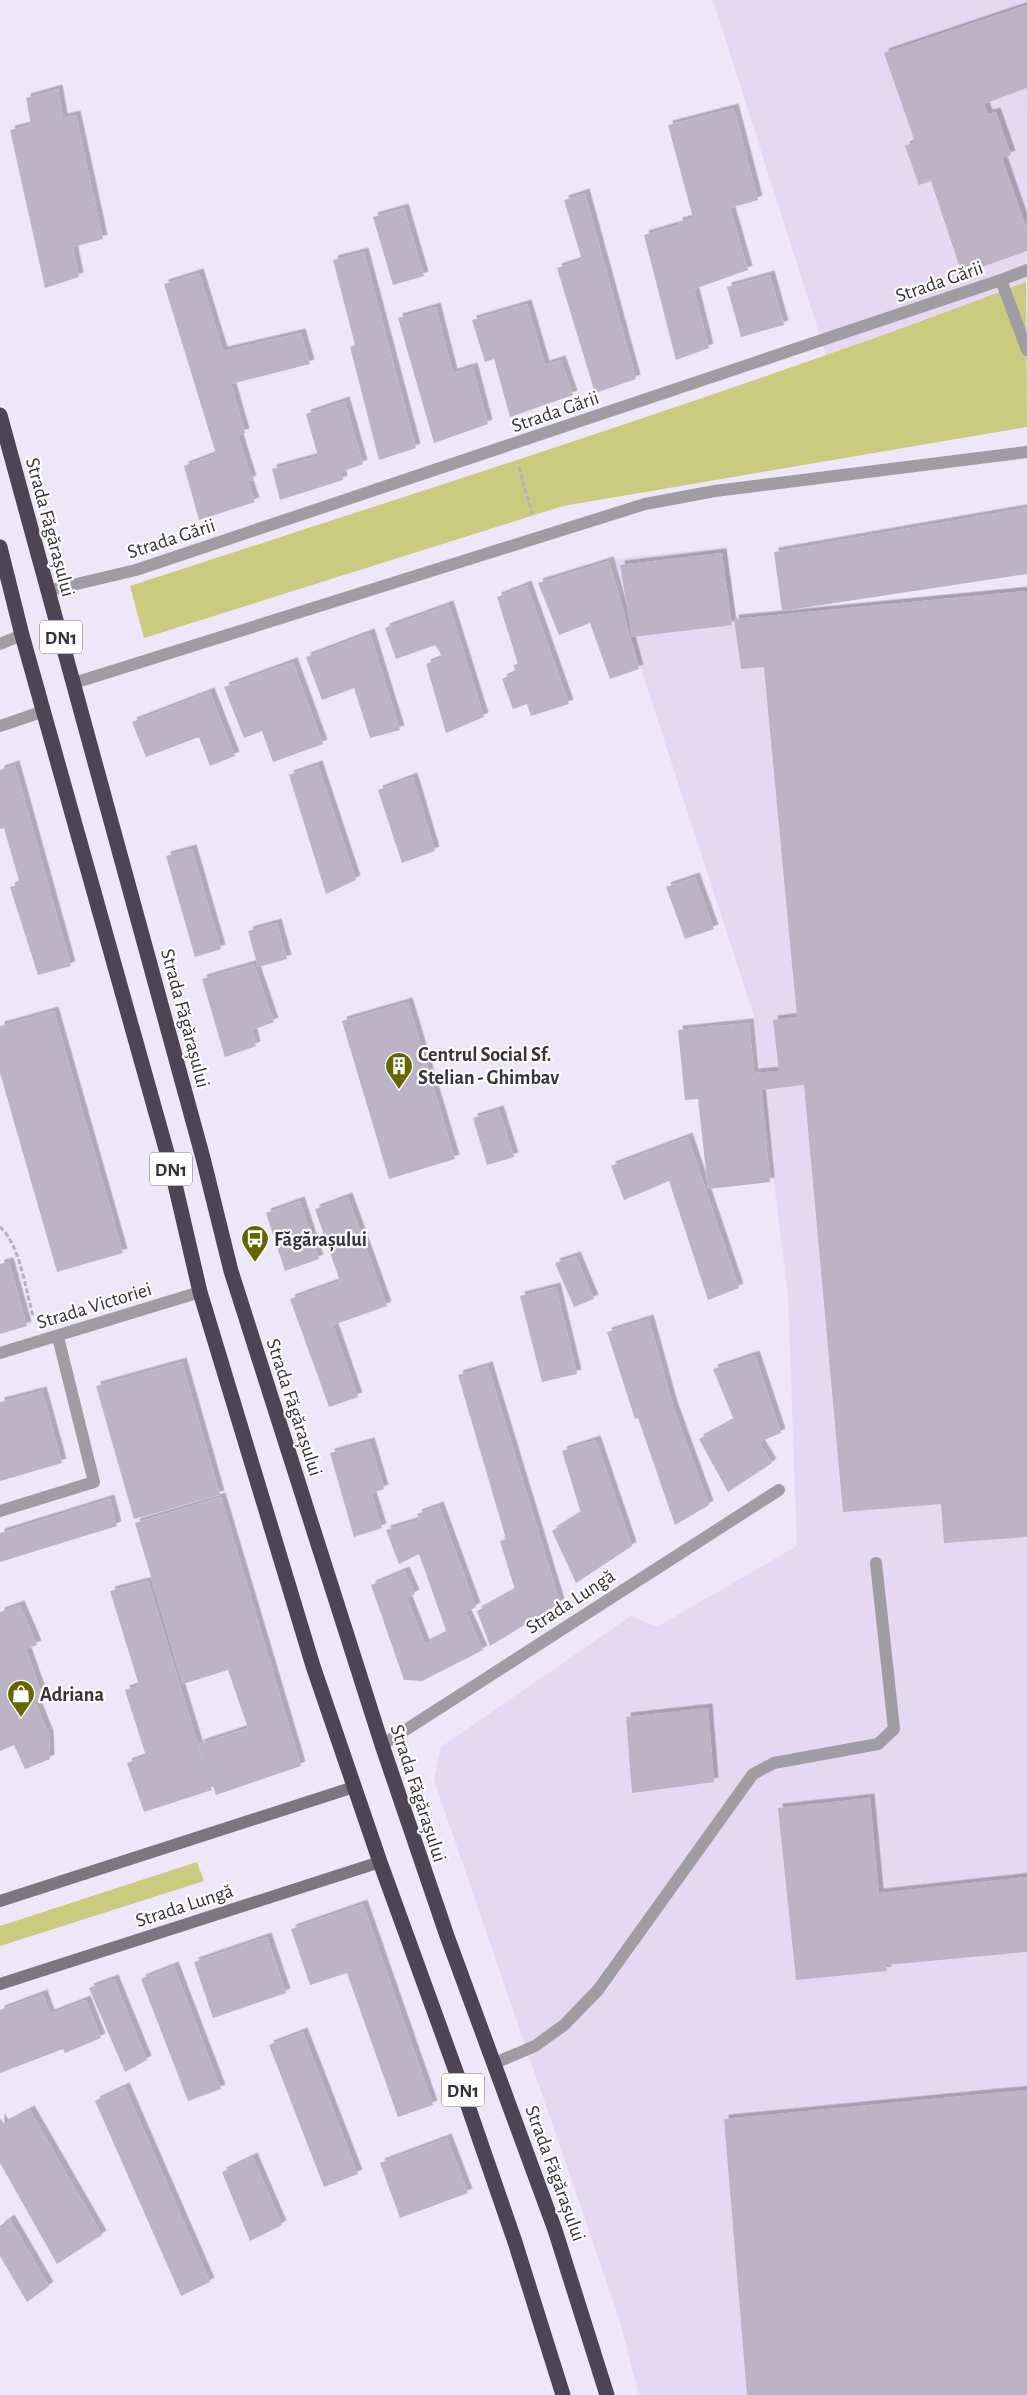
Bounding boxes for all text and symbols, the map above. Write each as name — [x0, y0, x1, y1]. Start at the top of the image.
street label: Strada Gării — [893, 258, 986, 306]
street label: Strada Gării — [509, 388, 602, 436]
street label: Strada Făgărașului — [21, 456, 78, 599]
street label: Strada Gării — [125, 515, 218, 563]
road number: DN1 — [40, 620, 82, 654]
street label: Strada Făgărașului — [156, 947, 213, 1090]
place label: Centrul Social Sf. Stelian - Ghimbav — [418, 1045, 559, 1088]
building icon: Centrul Social Sf. Stelian - Ghimbav — [384, 1051, 414, 1090]
road number: DN1 — [150, 1152, 192, 1186]
bus stop icon: Făgărașului — [240, 1224, 270, 1263]
place label: Făgărașului — [274, 1230, 367, 1252]
street label: Strada Victoriei — [34, 1279, 154, 1333]
street label: Strada Făgărașului — [261, 1336, 326, 1479]
street label: Strada Lungă — [523, 1566, 619, 1638]
shop icon: Adriana — [6, 1679, 36, 1718]
place label: Adriana — [40, 1685, 104, 1705]
street label: Strada Făgărașului — [385, 1722, 450, 1865]
street label: Strada Lungă — [133, 1881, 236, 1931]
road number: DN1 — [442, 2074, 484, 2106]
street label: Strada Făgărașului — [520, 2103, 589, 2244]

